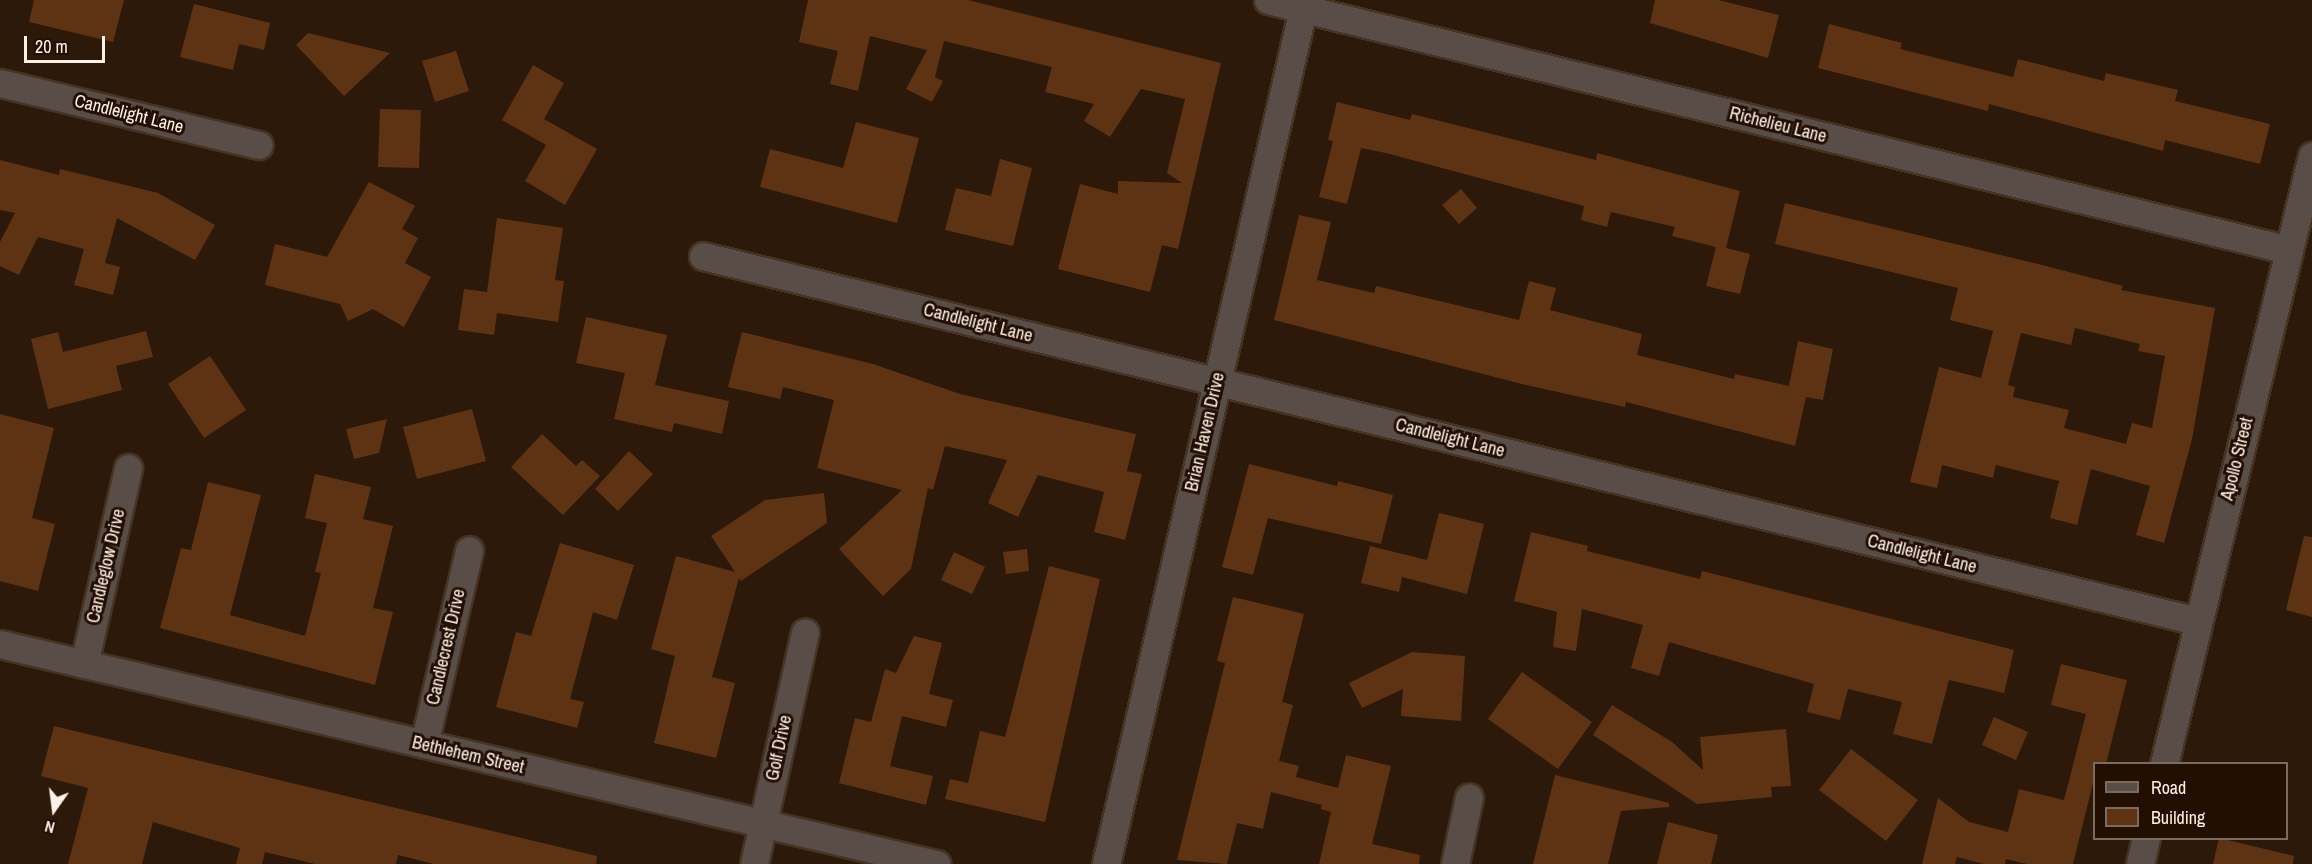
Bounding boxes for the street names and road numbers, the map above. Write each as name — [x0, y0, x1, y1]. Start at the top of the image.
street label: Candlelight Lane — [72, 90, 186, 138]
street label: Richelieu Lane — [1727, 103, 1829, 147]
street label: Candlelight Lane — [921, 299, 1035, 347]
street label: Brian Haven Drive — [1181, 370, 1229, 494]
street label: Candlelight Lane — [1393, 414, 1507, 462]
street label: Apollo Street — [2216, 415, 2258, 503]
street label: Candleglow Drive — [82, 507, 130, 625]
street label: Candlelight Lane — [1865, 530, 1979, 578]
street label: Candlecrest Drive — [422, 587, 470, 707]
street label: Golf Drive — [762, 713, 796, 783]
street label: Bethlehem Street — [410, 732, 526, 778]

